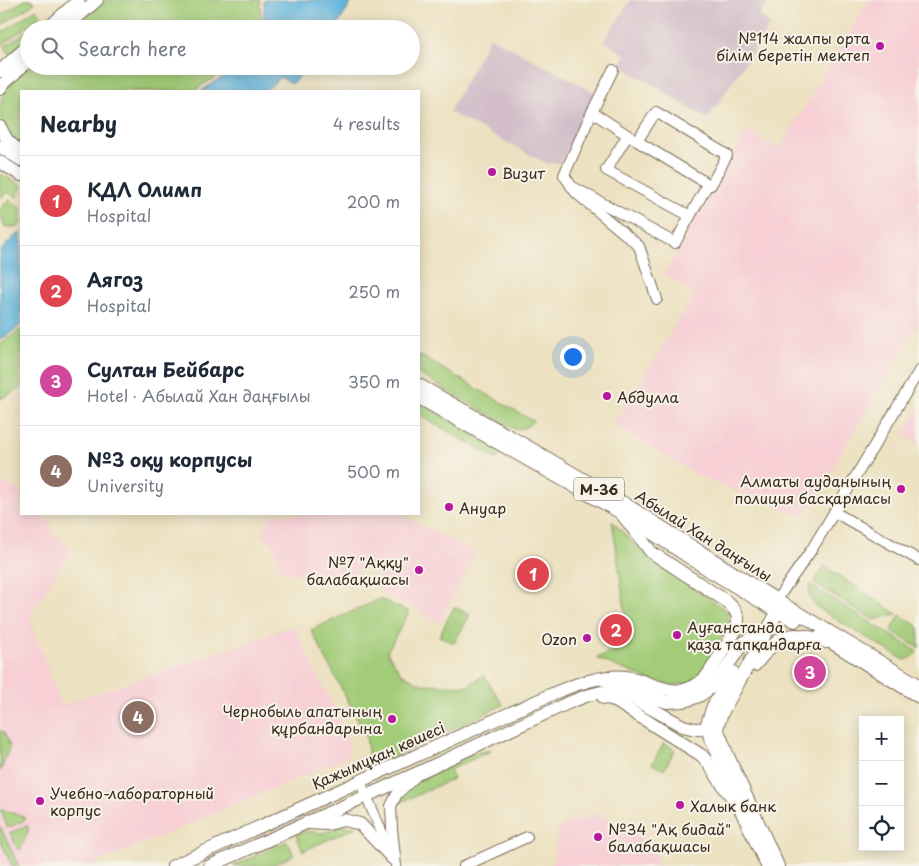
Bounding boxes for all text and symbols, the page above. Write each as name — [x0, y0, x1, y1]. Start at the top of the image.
search box — [20, 20, 420, 75]
place label: №114 жалпы орта білім беретін мектеп — [716, 26, 871, 66]
icon: search — [38, 34, 66, 62]
text: Search here — [78, 34, 187, 62]
marker: №114 жалпы орта білім беретін мектеп — [874, 40, 886, 52]
text: Nearby — [40, 107, 117, 139]
text: 4 results — [333, 111, 400, 135]
place label: Визит — [502, 161, 546, 184]
marker: Визит — [486, 166, 498, 178]
text: КДЛ Олимп — [87, 175, 202, 203]
text: 1 — [52, 189, 60, 213]
text: 200 m — [347, 189, 400, 213]
text: Hospital — [87, 203, 151, 227]
text: Аягоз — [87, 265, 143, 293]
text: 2 — [50, 279, 62, 303]
text: 250 m — [349, 279, 400, 303]
text: Hospital — [87, 293, 151, 317]
your location — [560, 344, 586, 370]
text: Султан Бейбарс — [87, 355, 245, 383]
text: 3 — [51, 369, 61, 393]
text: 350 m — [348, 369, 400, 393]
text: Hotel · Абылай Хан даңғылы — [87, 383, 311, 407]
place label: Абдулла — [617, 385, 680, 408]
marker: Абдулла — [601, 390, 613, 402]
text: №3 оқу корпусы — [87, 445, 252, 473]
text: 4 — [51, 459, 61, 483]
text: 500 m — [347, 459, 400, 483]
place label: Алматы ауданының полиция басқармасы — [734, 469, 891, 509]
text: University — [87, 473, 164, 497]
road number: M-36 — [574, 478, 624, 500]
street label: Абылай Хан даңғылы — [631, 483, 777, 587]
marker: Алматы ауданының полиция басқармасы — [895, 483, 907, 495]
place label: Ануар — [459, 496, 506, 519]
marker: Ануар — [443, 501, 455, 513]
place label: №7 "Аққу" балабақшасы — [306, 550, 409, 590]
pin: 1 — [517, 555, 549, 593]
marker: №7 "Аққу" балабақшасы — [413, 564, 425, 576]
pin: 2 — [600, 611, 632, 649]
place label: Ауғанстанда қаза тапқандарға — [687, 615, 822, 655]
place label: Ozon — [541, 627, 577, 650]
marker: Ауғанстанда қаза тапқандарға — [671, 629, 683, 641]
marker: Ozon — [581, 632, 593, 644]
pin: 3 — [794, 653, 826, 691]
pin: 4 — [122, 698, 154, 736]
place label: Чернобыль апатының құрбандарына — [222, 699, 383, 739]
marker: Чернобыль апатының құрбандарына — [386, 713, 398, 725]
street label: Қажымұқан көшесі — [308, 715, 448, 795]
map controls — [859, 716, 904, 851]
button: + — [859, 716, 904, 761]
button: − — [859, 761, 904, 806]
place label: Учебно-лабораторный корпус — [50, 781, 214, 821]
place label: Халык банк — [690, 794, 776, 817]
marker: Учебно-лабораторный корпус — [34, 795, 46, 807]
marker: Халык банк — [674, 799, 686, 811]
button: locate — [859, 806, 904, 851]
place label: №34 "Ақ бидай" балабақшасы — [608, 817, 731, 857]
marker: №34 "Ақ бидай" балабақшасы — [592, 831, 604, 843]

